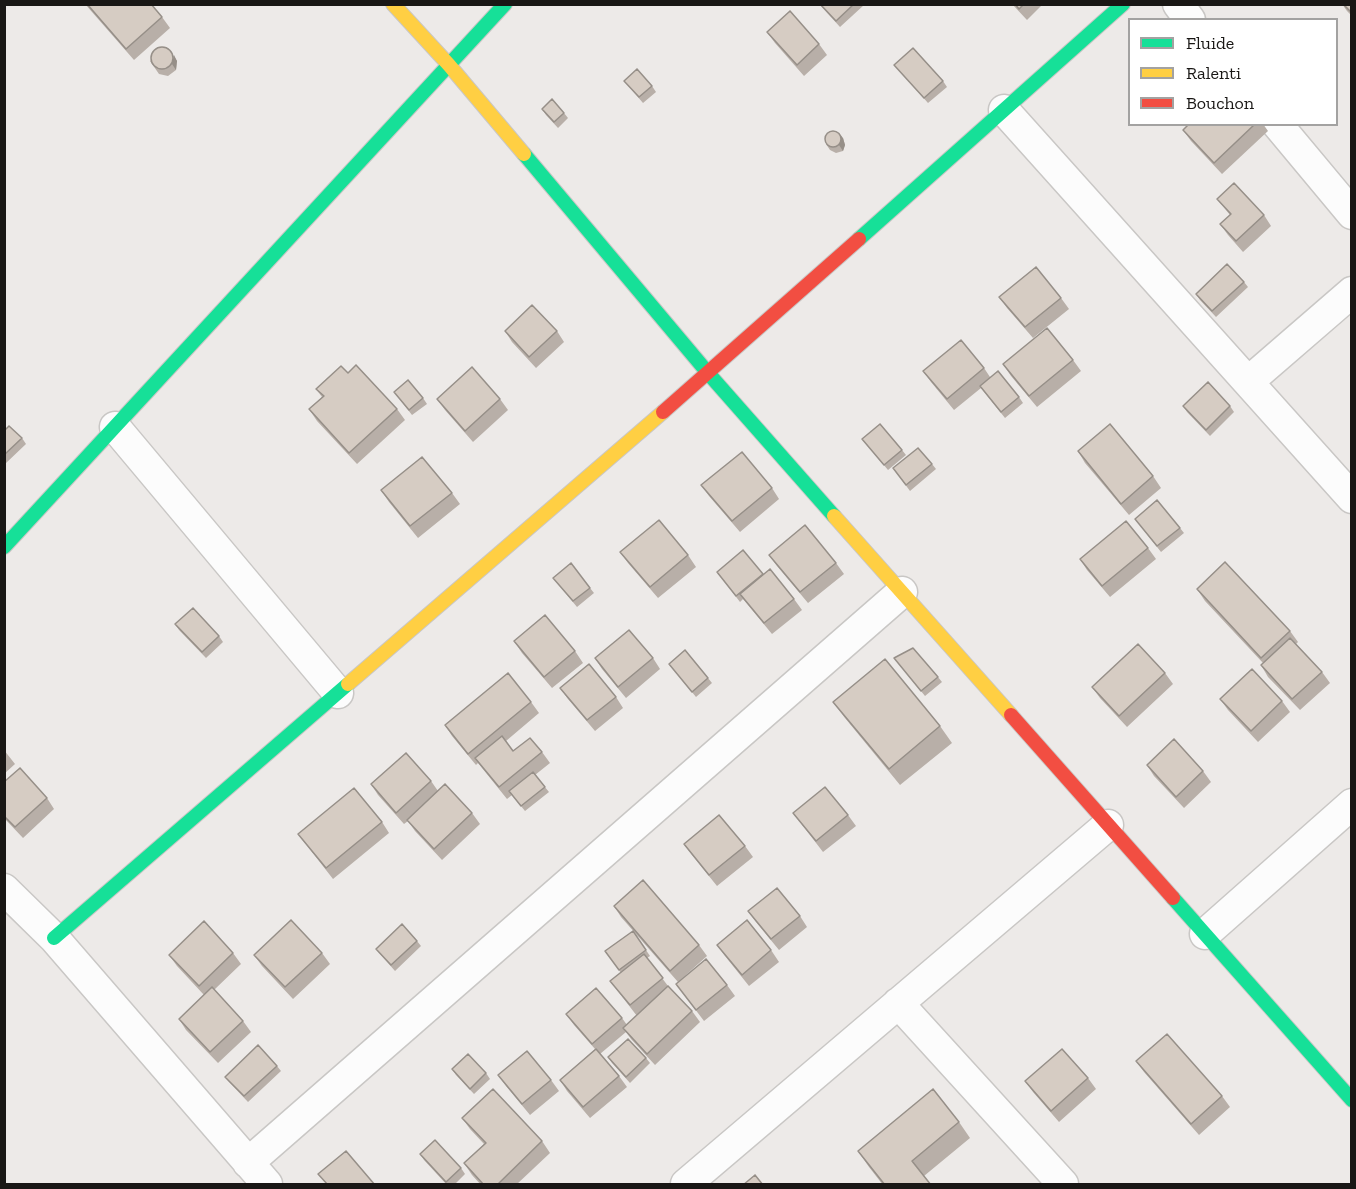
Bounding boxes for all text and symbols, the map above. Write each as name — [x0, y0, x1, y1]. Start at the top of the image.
legend — [1128, 18, 1338, 126]
text: Fluide — [1186, 32, 1234, 54]
text: Ralenti — [1186, 62, 1241, 84]
text: Bouchon — [1186, 92, 1254, 114]

